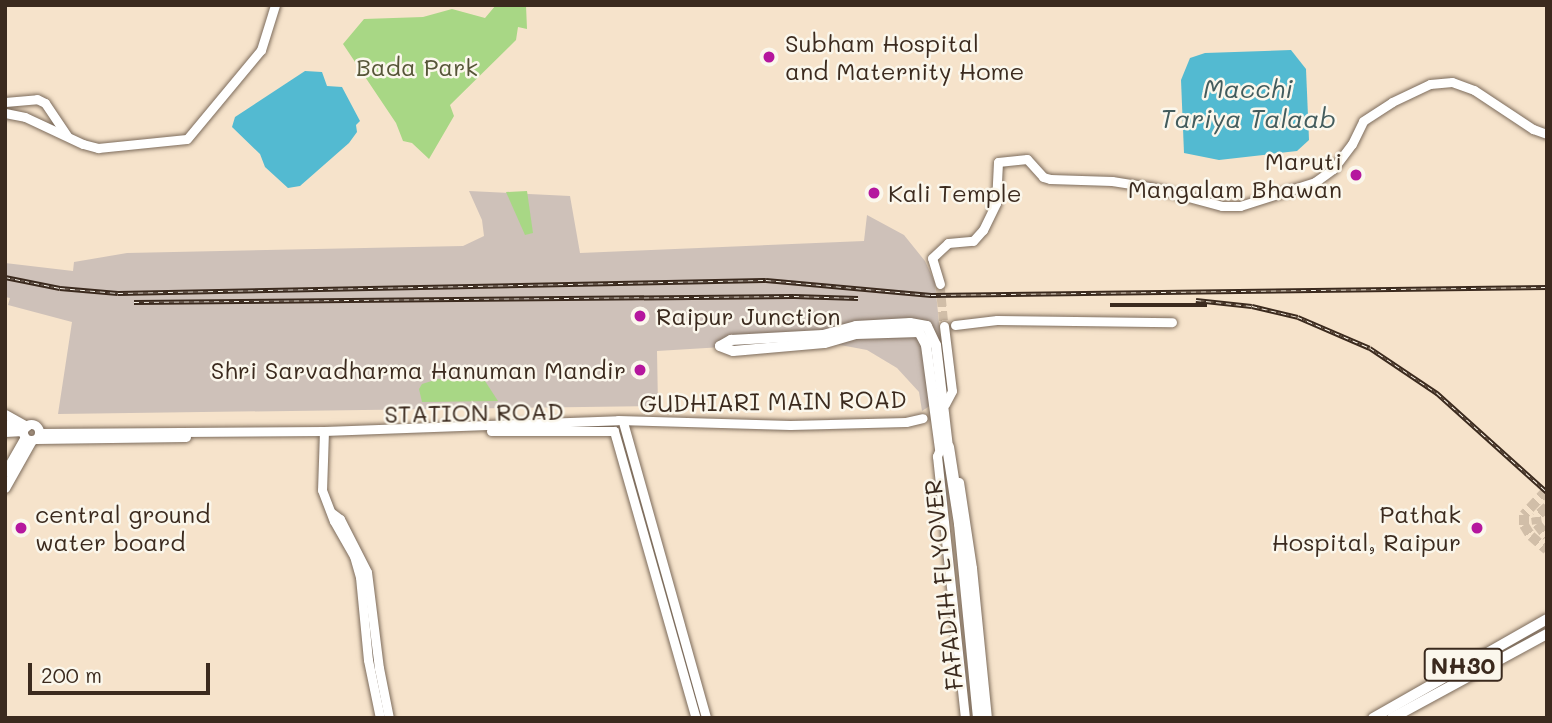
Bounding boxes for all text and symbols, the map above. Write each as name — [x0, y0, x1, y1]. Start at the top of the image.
place label: Subham Hospital and Maternity Home — [785, 29, 1024, 85]
marker: Subham Hospital and Maternity Home — [759, 47, 779, 67]
park label: Bada Park — [356, 53, 478, 81]
water label: Macchi Tariya Talaab — [1160, 73, 1336, 134]
place label: Maruti Mangalam Bhawan — [1128, 147, 1342, 203]
marker: Maruti Mangalam Bhawan — [1348, 167, 1364, 183]
place label: Kali Temple — [888, 179, 1022, 207]
marker: Kali Temple — [866, 185, 882, 201]
place label: Raipur Junction — [656, 302, 840, 330]
marker: Raipur Junction — [630, 306, 650, 326]
place label: Shri Sarvadharma Hanuman Mandir — [211, 356, 626, 384]
marker: Shri Sarvadharma Hanuman Mandir — [632, 362, 648, 378]
street label: GUDHIARI MAIN ROAD — [639, 384, 907, 418]
street label: STATION ROAD — [384, 396, 564, 428]
street label: FAFADIH FLYOVER — [918, 478, 968, 692]
place label: central ground water board — [35, 500, 210, 556]
place label: Pathak Hospital, Raipur — [1272, 500, 1461, 556]
marker: Pathak Hospital, Raipur — [1467, 518, 1487, 538]
marker: central ground water board — [13, 520, 29, 536]
road number: NH30 — [1423, 646, 1503, 684]
scale bar — [32, 650, 214, 694]
text: 200 m — [41, 661, 102, 688]

